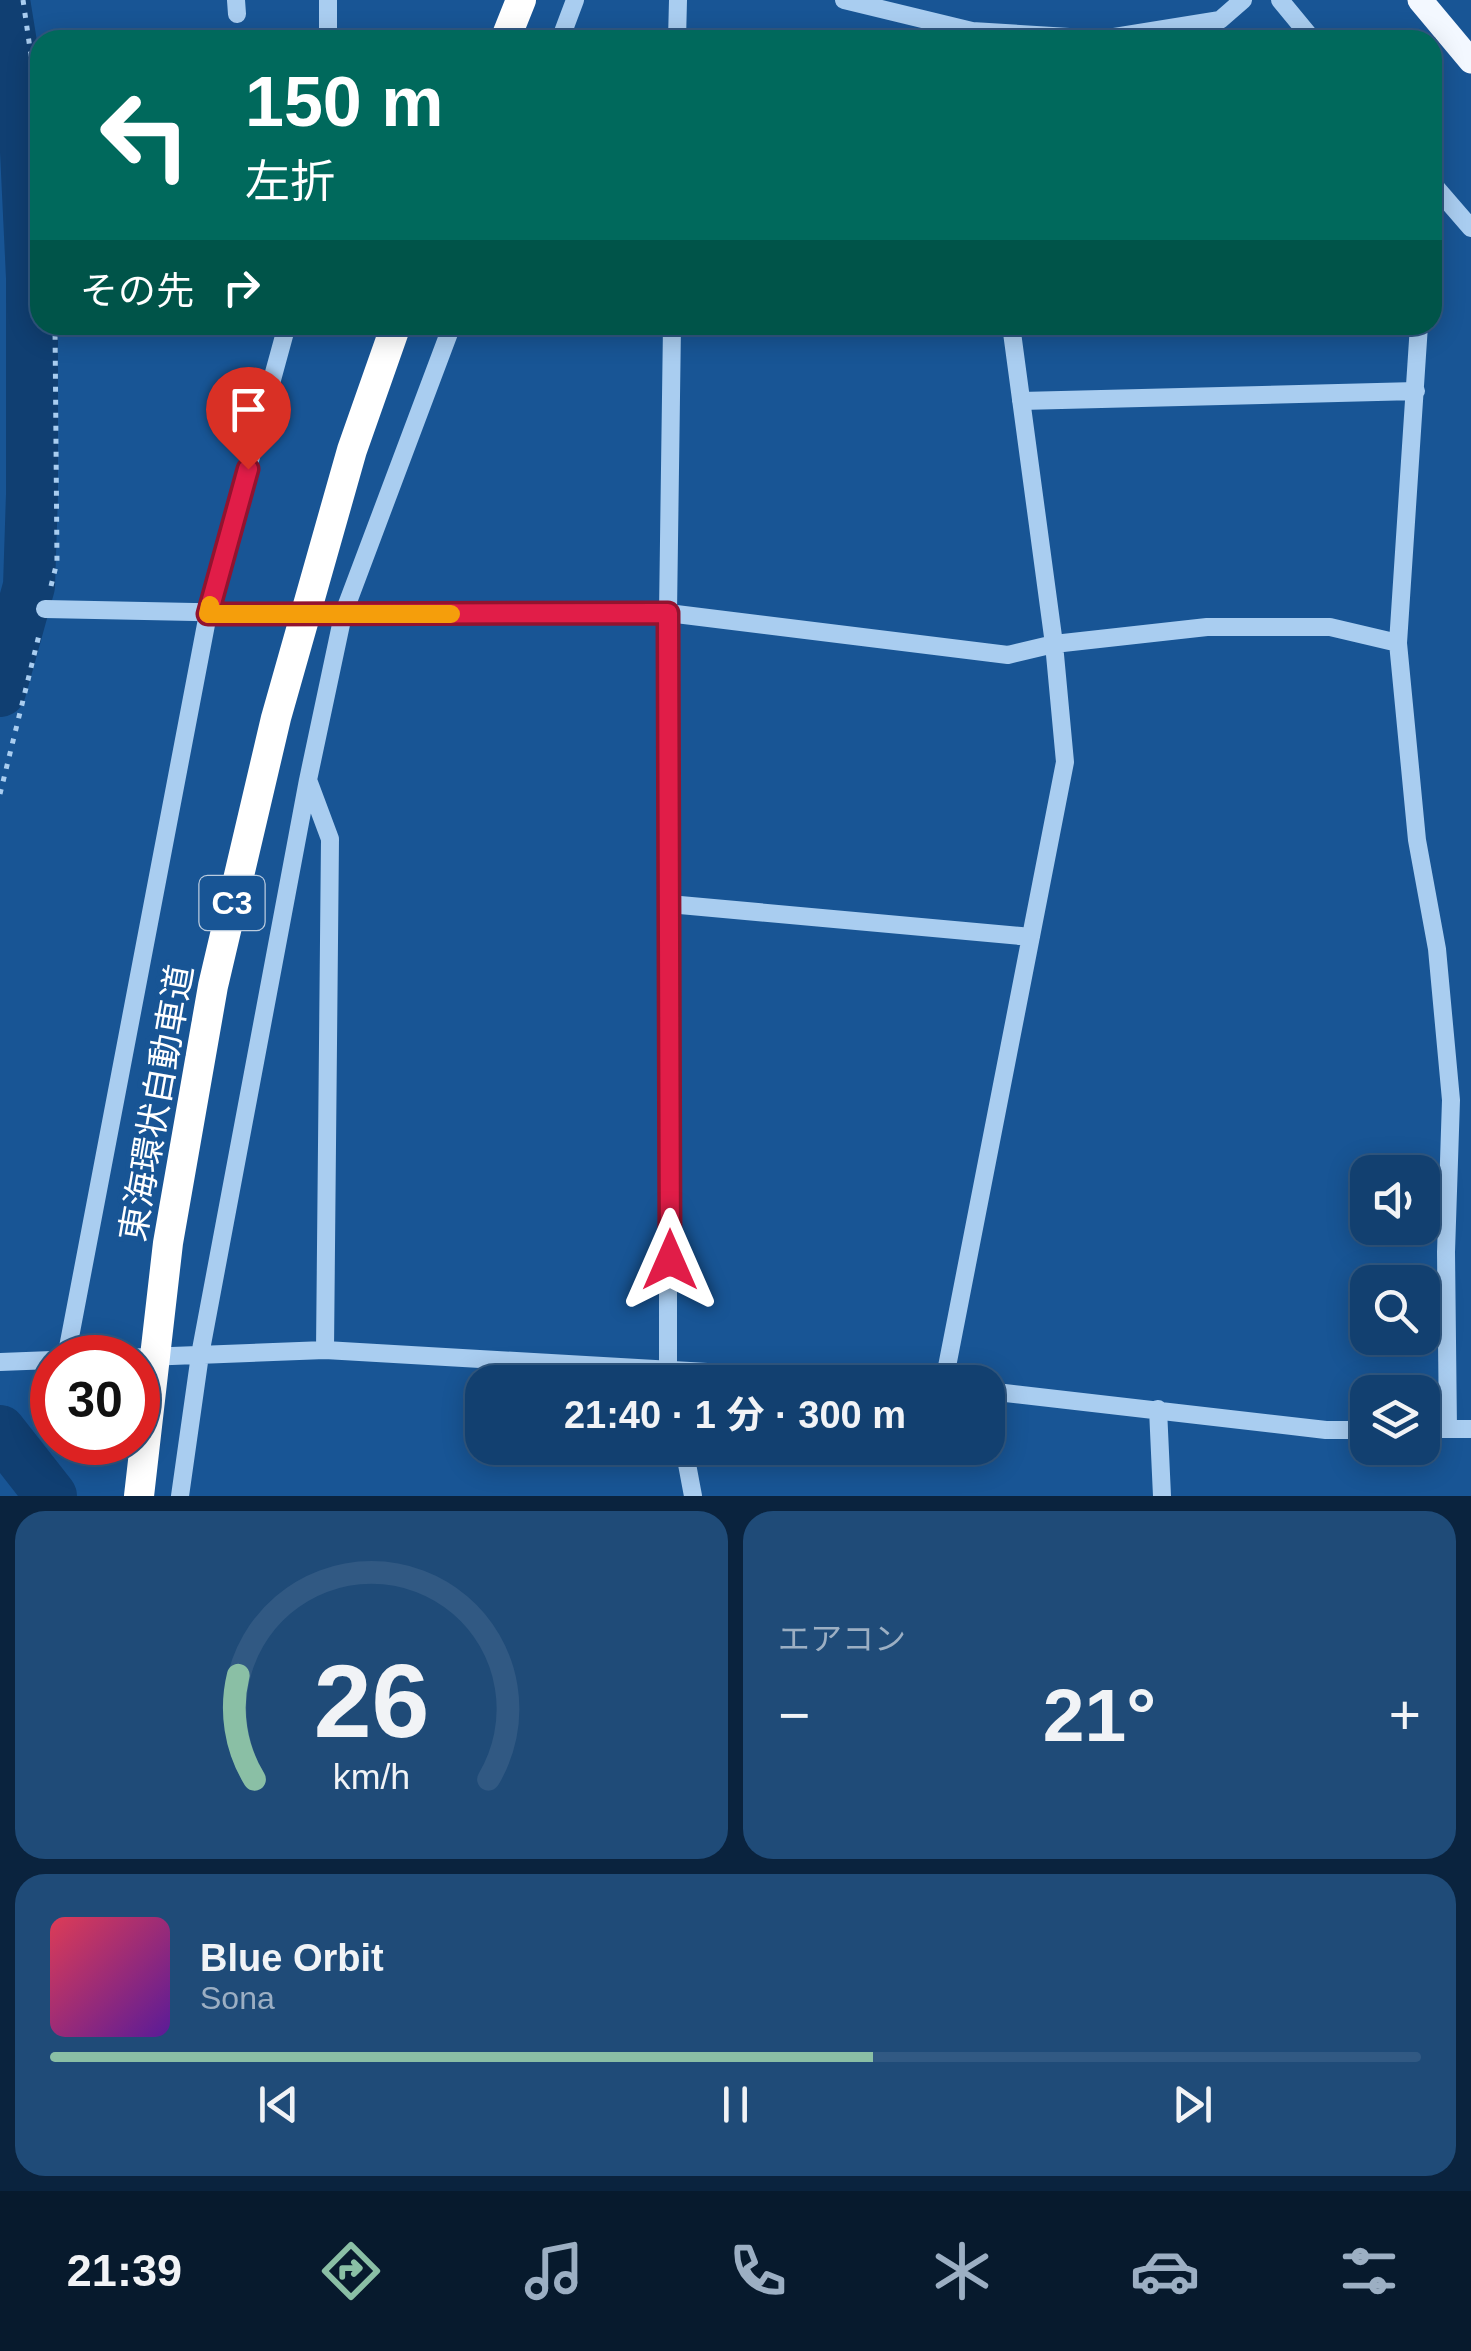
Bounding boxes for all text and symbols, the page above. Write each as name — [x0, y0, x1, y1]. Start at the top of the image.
text: 150 m — [245, 63, 443, 141]
icon: left — [80, 70, 210, 200]
text: 左折 — [245, 156, 335, 207]
icon: right — [214, 260, 269, 315]
text: その先 — [80, 270, 194, 312]
pin — [206, 367, 291, 470]
icon: arrive — [221, 382, 276, 437]
road number: C3 — [200, 876, 264, 930]
street label: 東海環状自動車道 — [112, 962, 200, 1244]
map controls — [1350, 1155, 1440, 1465]
button: sound — [1350, 1155, 1440, 1245]
position arrow — [618, 1208, 722, 1312]
button: search — [1350, 1265, 1440, 1355]
speed limit sign: 30 — [30, 1335, 160, 1465]
button: layers — [1350, 1375, 1440, 1465]
text: 21:40 · 1 分 · 300 m — [564, 1394, 906, 1436]
text: エアコン — [778, 1621, 906, 1657]
text: 26 — [314, 1643, 429, 1759]
text: 21° — [1043, 1673, 1156, 1757]
text: − — [778, 1684, 810, 1746]
text: + — [1389, 1684, 1421, 1746]
text: km/h — [333, 1757, 410, 1797]
text: Blue Orbit — [200, 1937, 384, 1979]
text: Sona — [200, 1980, 275, 2016]
icon: previous — [251, 2077, 306, 2132]
icon: pause — [708, 2077, 763, 2132]
icon: next — [1165, 2077, 1220, 2132]
icon: directions — [316, 2236, 386, 2306]
icon: music — [519, 2236, 589, 2306]
icon: phone — [723, 2236, 793, 2306]
icon: climate — [927, 2236, 997, 2306]
icon: car — [1130, 2236, 1200, 2306]
icon: filters — [1334, 2236, 1404, 2306]
text: 21:39 — [67, 2245, 182, 2296]

